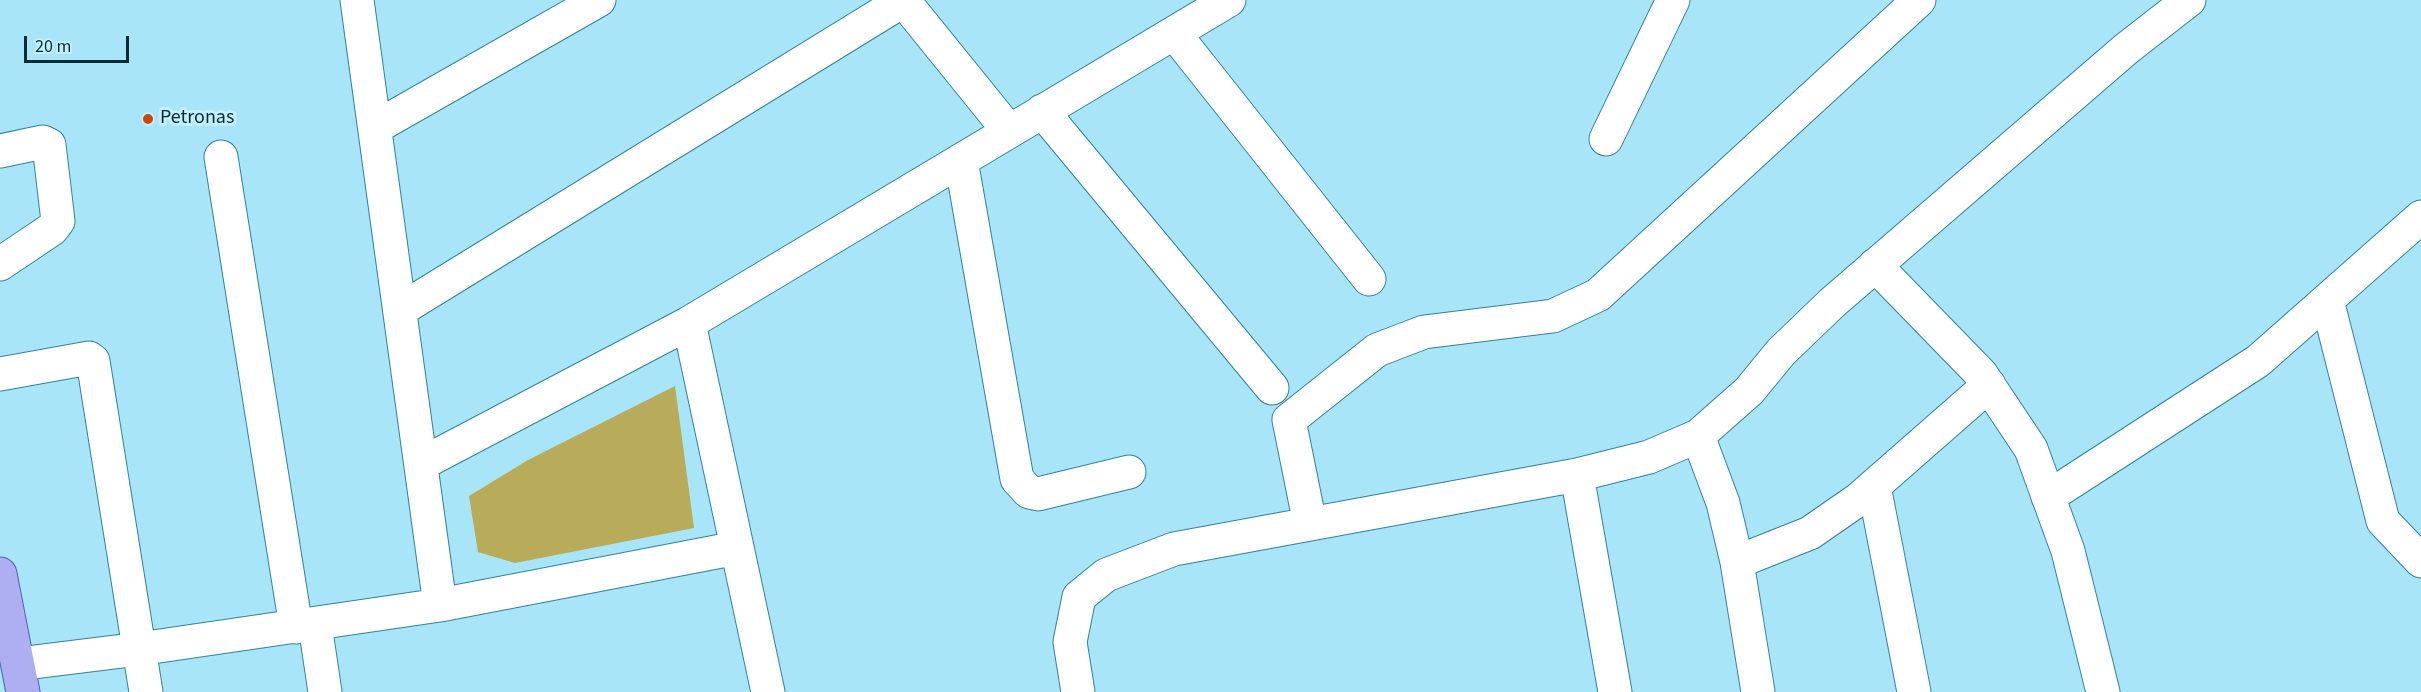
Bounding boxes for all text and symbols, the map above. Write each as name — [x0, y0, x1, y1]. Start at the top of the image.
scale bar — [27, 24, 132, 62]
text: 20 m — [35, 34, 71, 59]
place label: Petronas — [160, 107, 234, 131]
marker: Petronas — [141, 112, 155, 126]

